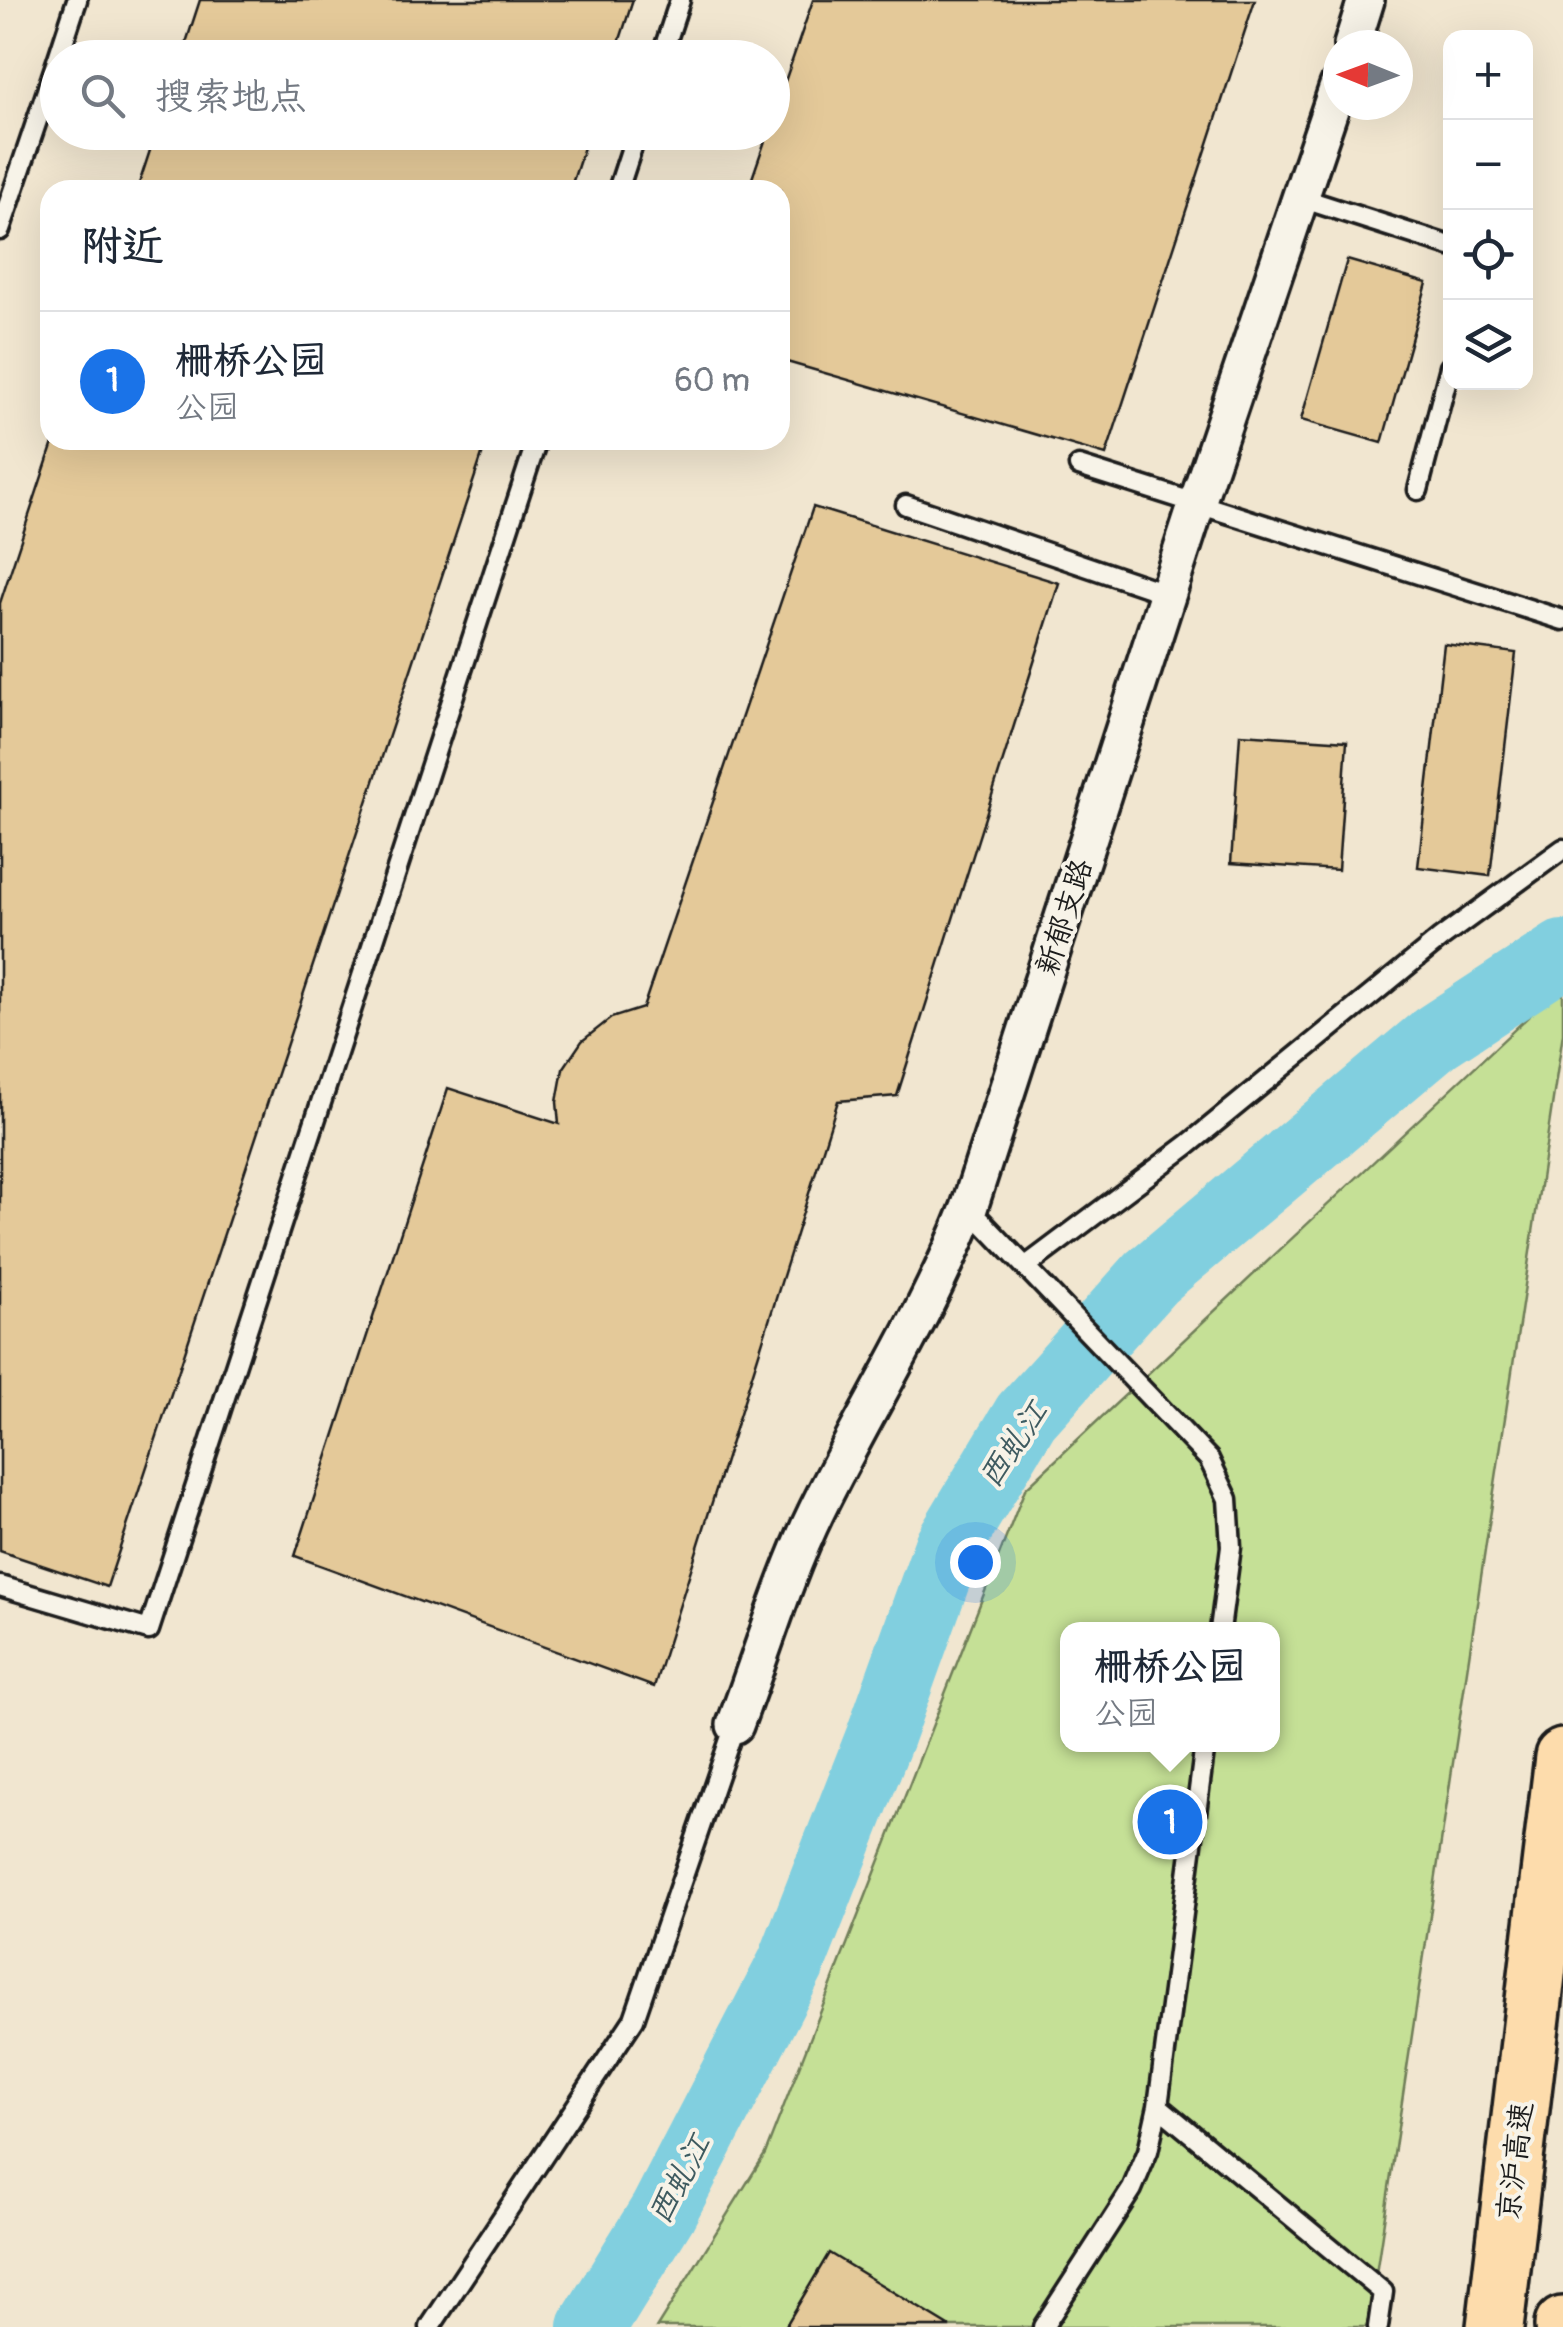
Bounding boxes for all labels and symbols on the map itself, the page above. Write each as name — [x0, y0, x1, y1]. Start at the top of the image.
north arrow — [1323, 30, 1413, 120]
street label: 新郁支路 — [1028, 854, 1101, 980]
water label: 西虬江 — [970, 1392, 1058, 1496]
your location — [950, 1537, 1001, 1588]
pin: 1 — [1138, 1784, 1202, 1860]
street label: 京沪高速 — [1490, 2099, 1541, 2223]
water label: 西虬江 — [640, 2126, 721, 2231]

